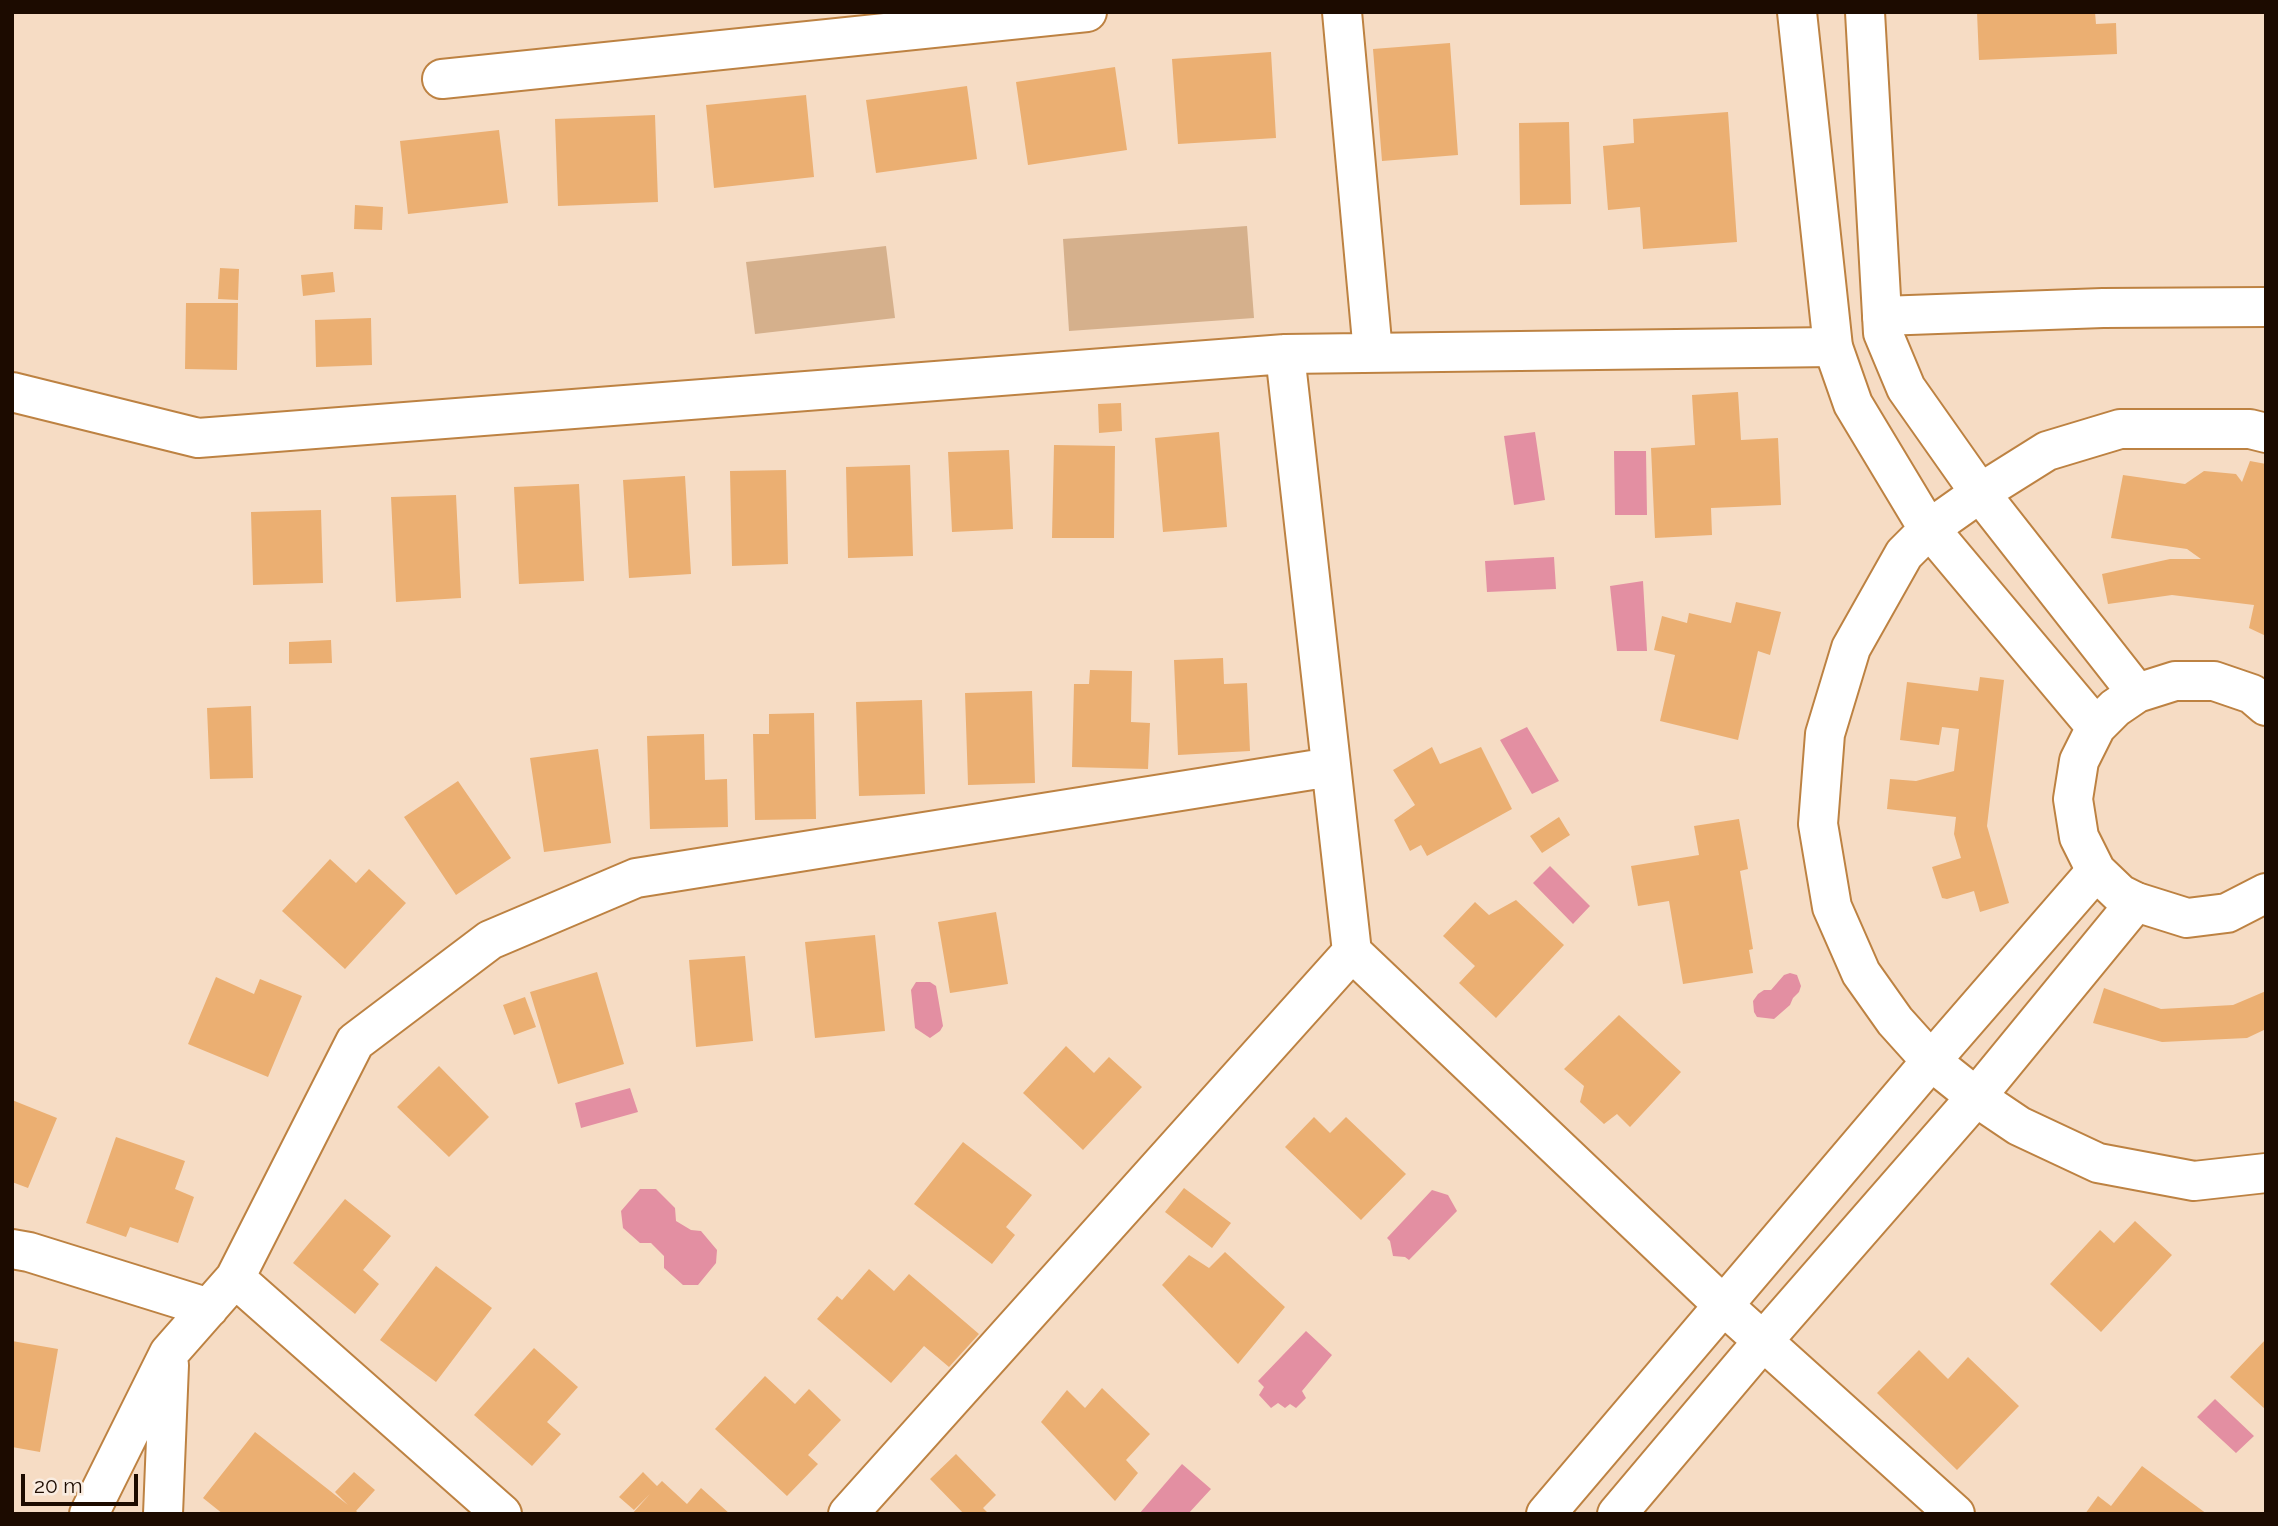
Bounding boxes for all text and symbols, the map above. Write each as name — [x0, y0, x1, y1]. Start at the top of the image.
scale bar — [24, 1460, 142, 1504]
text: 20 m — [34, 1473, 82, 1498]

